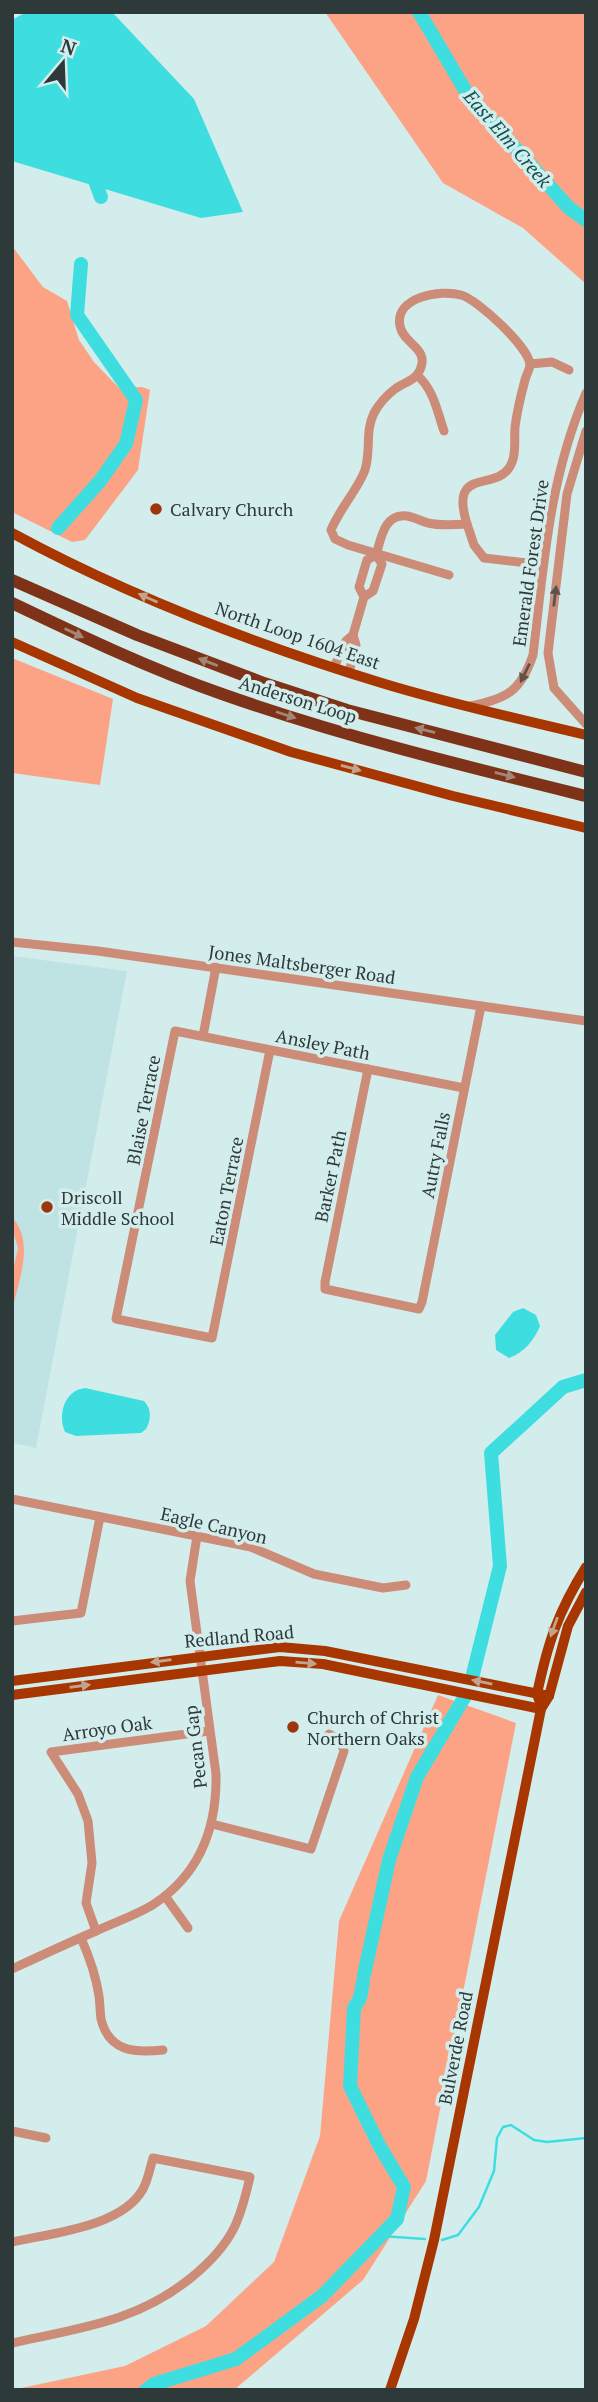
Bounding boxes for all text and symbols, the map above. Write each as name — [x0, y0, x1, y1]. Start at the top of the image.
north arrow — [28, 28, 98, 98]
text: N — [58, 32, 80, 61]
water label: East Elm Creek — [458, 83, 558, 193]
street label: Emerald Forest Drive — [506, 478, 554, 648]
place label: Calvary Church — [170, 497, 294, 521]
marker: Calvary Church — [148, 501, 164, 517]
one-way arrow — [550, 585, 561, 607]
one-way arrow — [138, 592, 158, 604]
street label: North Loop 1604 East — [212, 596, 384, 675]
one-way arrow — [64, 627, 84, 638]
one-way arrow — [198, 656, 219, 667]
one-way arrow — [520, 663, 532, 683]
street label: Anderson Loop — [236, 670, 360, 728]
one-way arrow — [275, 710, 296, 721]
one-way arrow — [414, 724, 436, 735]
one-way arrow — [341, 764, 362, 774]
one-way arrow — [494, 770, 516, 781]
street label: Jones Maltsberger Road — [207, 939, 397, 989]
street label: Ansley Path — [274, 1023, 373, 1065]
street label: Blaise Terrace — [121, 1053, 165, 1167]
street label: Autry Falls — [415, 1110, 455, 1200]
street label: Barker Path — [309, 1127, 352, 1224]
street label: Eaton Terrace — [204, 1135, 248, 1247]
place label: Driscoll Middle School — [61, 1185, 175, 1230]
marker: Driscoll Middle School — [39, 1199, 55, 1215]
street label: Eagle Canyon — [158, 1501, 270, 1549]
one-way arrow — [548, 1617, 559, 1638]
street label: Redland Road — [183, 1619, 295, 1653]
one-way arrow — [150, 1656, 172, 1667]
one-way arrow — [295, 1657, 317, 1668]
one-way arrow — [471, 1677, 493, 1688]
one-way arrow — [69, 1680, 91, 1691]
street label: Pecan Gap — [178, 1704, 212, 1790]
place label: Church of Christ Northern Oaks — [307, 1705, 439, 1750]
street label: Arroyo Oak — [60, 1710, 154, 1746]
marker: Church of Christ Northern Oaks — [285, 1719, 301, 1735]
street label: Bulverde Road — [432, 1989, 478, 2107]

